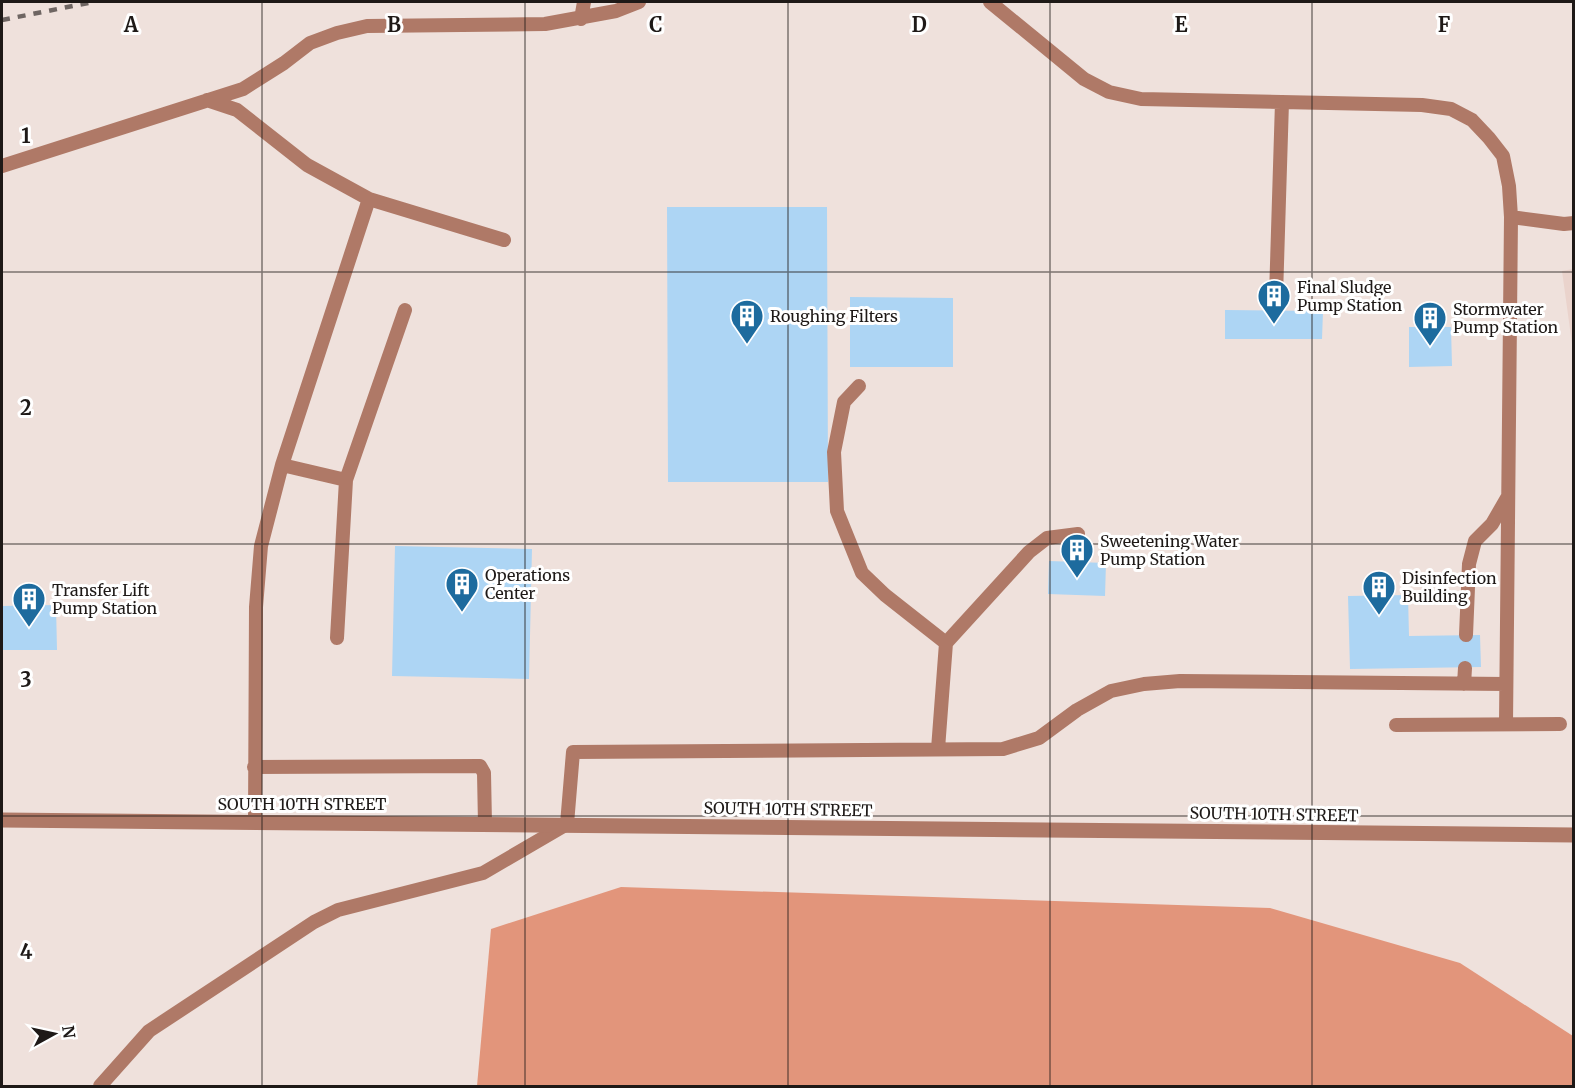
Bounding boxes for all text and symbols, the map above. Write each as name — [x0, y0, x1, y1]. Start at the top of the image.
text: A — [123, 12, 139, 37]
text: B — [387, 12, 401, 37]
text: C — [649, 12, 663, 37]
text: D — [911, 12, 927, 37]
text: E — [1174, 12, 1188, 37]
text: F — [1438, 12, 1451, 37]
text: 1 — [21, 123, 31, 148]
place label: Final Sludge Pump Station — [1297, 277, 1403, 315]
building icon: Final Sludge Pump Station — [1256, 278, 1292, 325]
building icon: Roughing Filters — [729, 298, 765, 345]
place label: Stormwater Pump Station — [1453, 299, 1559, 337]
building icon: Stormwater Pump Station — [1412, 300, 1448, 347]
place label: Roughing Filters — [770, 306, 898, 326]
text: 2 — [20, 395, 32, 420]
place label: Sweetening Water Pump Station — [1100, 531, 1239, 569]
building icon: Sweetening Water Pump Station — [1059, 532, 1095, 579]
place label: Operations Center — [485, 565, 570, 603]
building icon: Operations Center — [444, 566, 480, 613]
place label: Disinfection Building — [1402, 568, 1497, 606]
building icon: Disinfection Building — [1361, 569, 1397, 616]
place label: Transfer Lift Pump Station — [52, 580, 158, 618]
building icon: Transfer Lift Pump Station — [11, 581, 47, 628]
text: 3 — [20, 667, 32, 692]
street label: SOUTH 10TH STREET — [218, 794, 386, 814]
street label: SOUTH 10TH STREET — [703, 798, 873, 820]
street label: SOUTH 10TH STREET — [1189, 803, 1359, 825]
text: 4 — [20, 939, 33, 964]
north arrow — [24, 1004, 84, 1064]
text: N — [58, 1024, 80, 1040]

